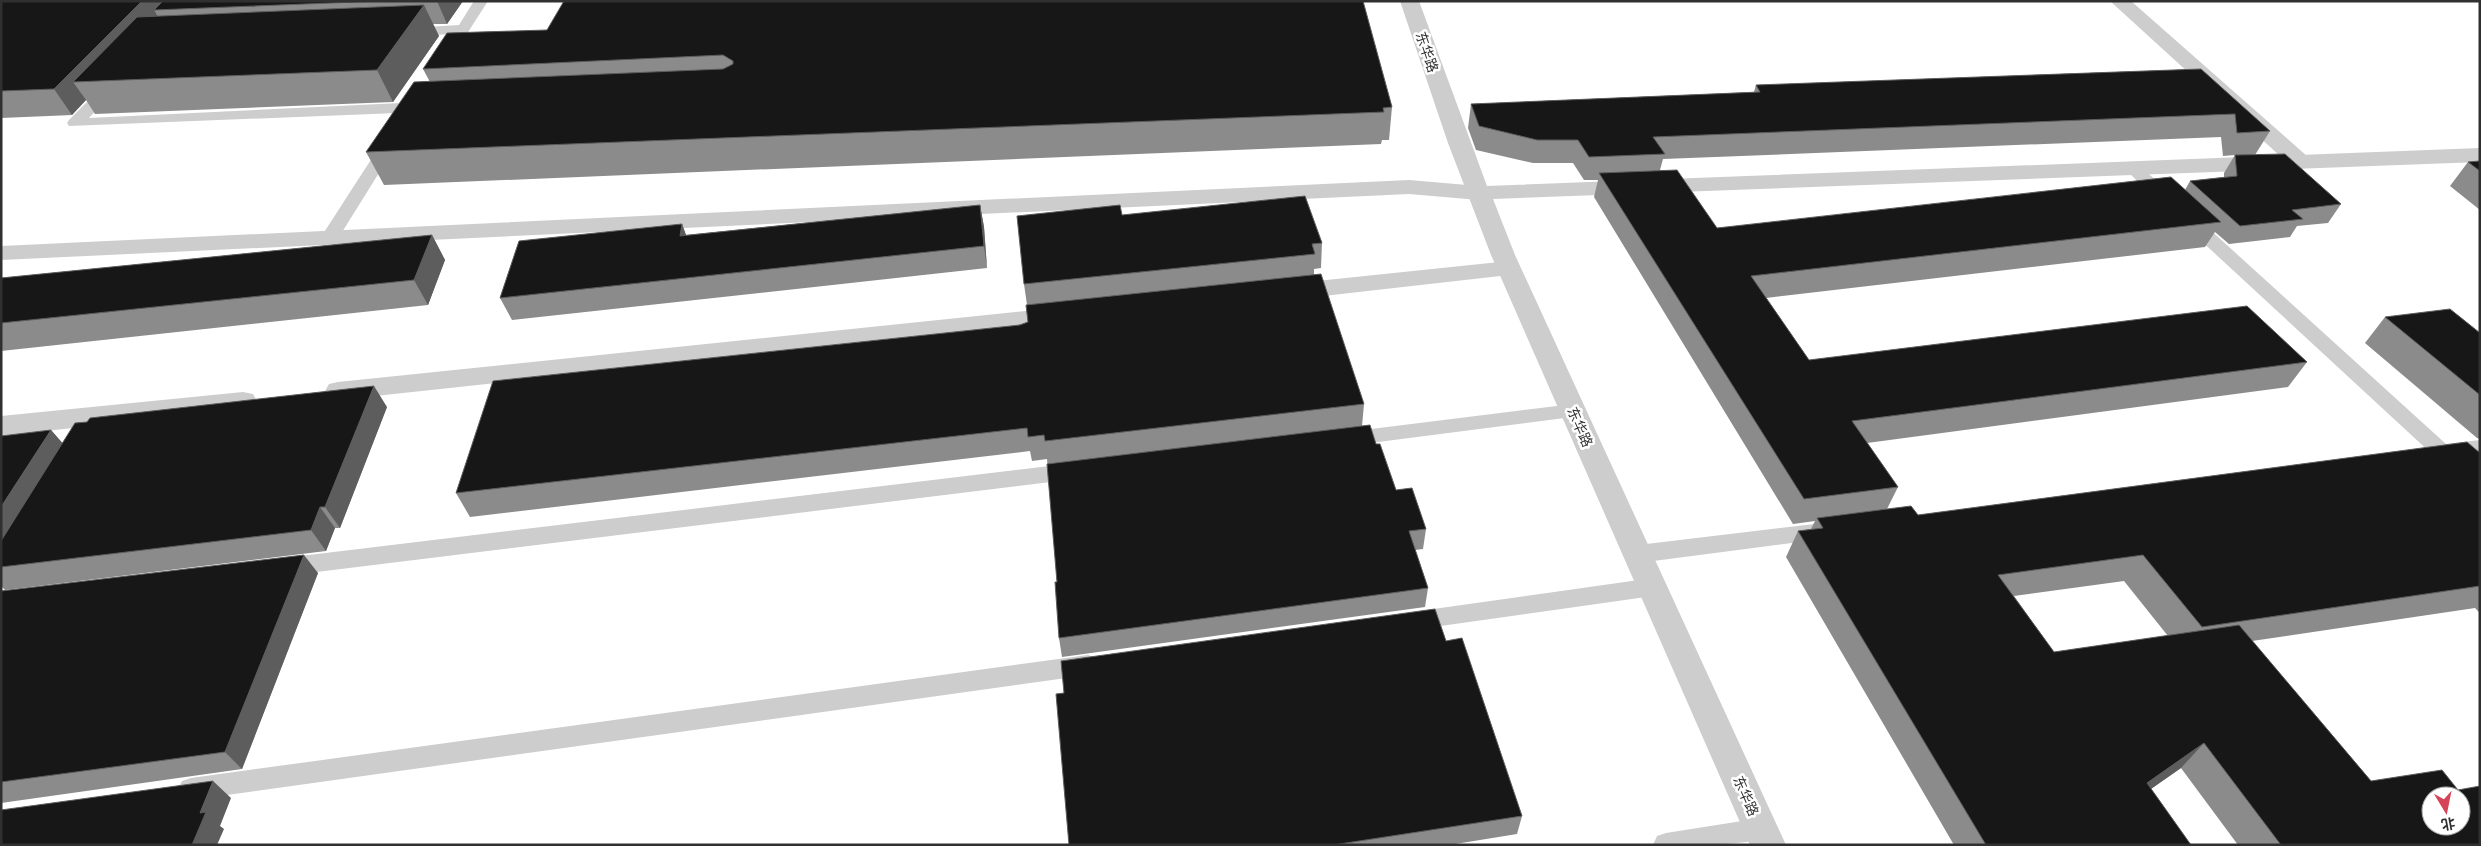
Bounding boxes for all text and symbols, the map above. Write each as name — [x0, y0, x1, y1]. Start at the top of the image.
street label: 东华路 — [1413, 30, 1441, 74]
street label: 东华路 — [1564, 405, 1596, 449]
street label: 东华路 — [1730, 774, 1762, 818]
north arrow — [2421, 786, 2471, 836]
text: 北 — [2440, 815, 2457, 833]

